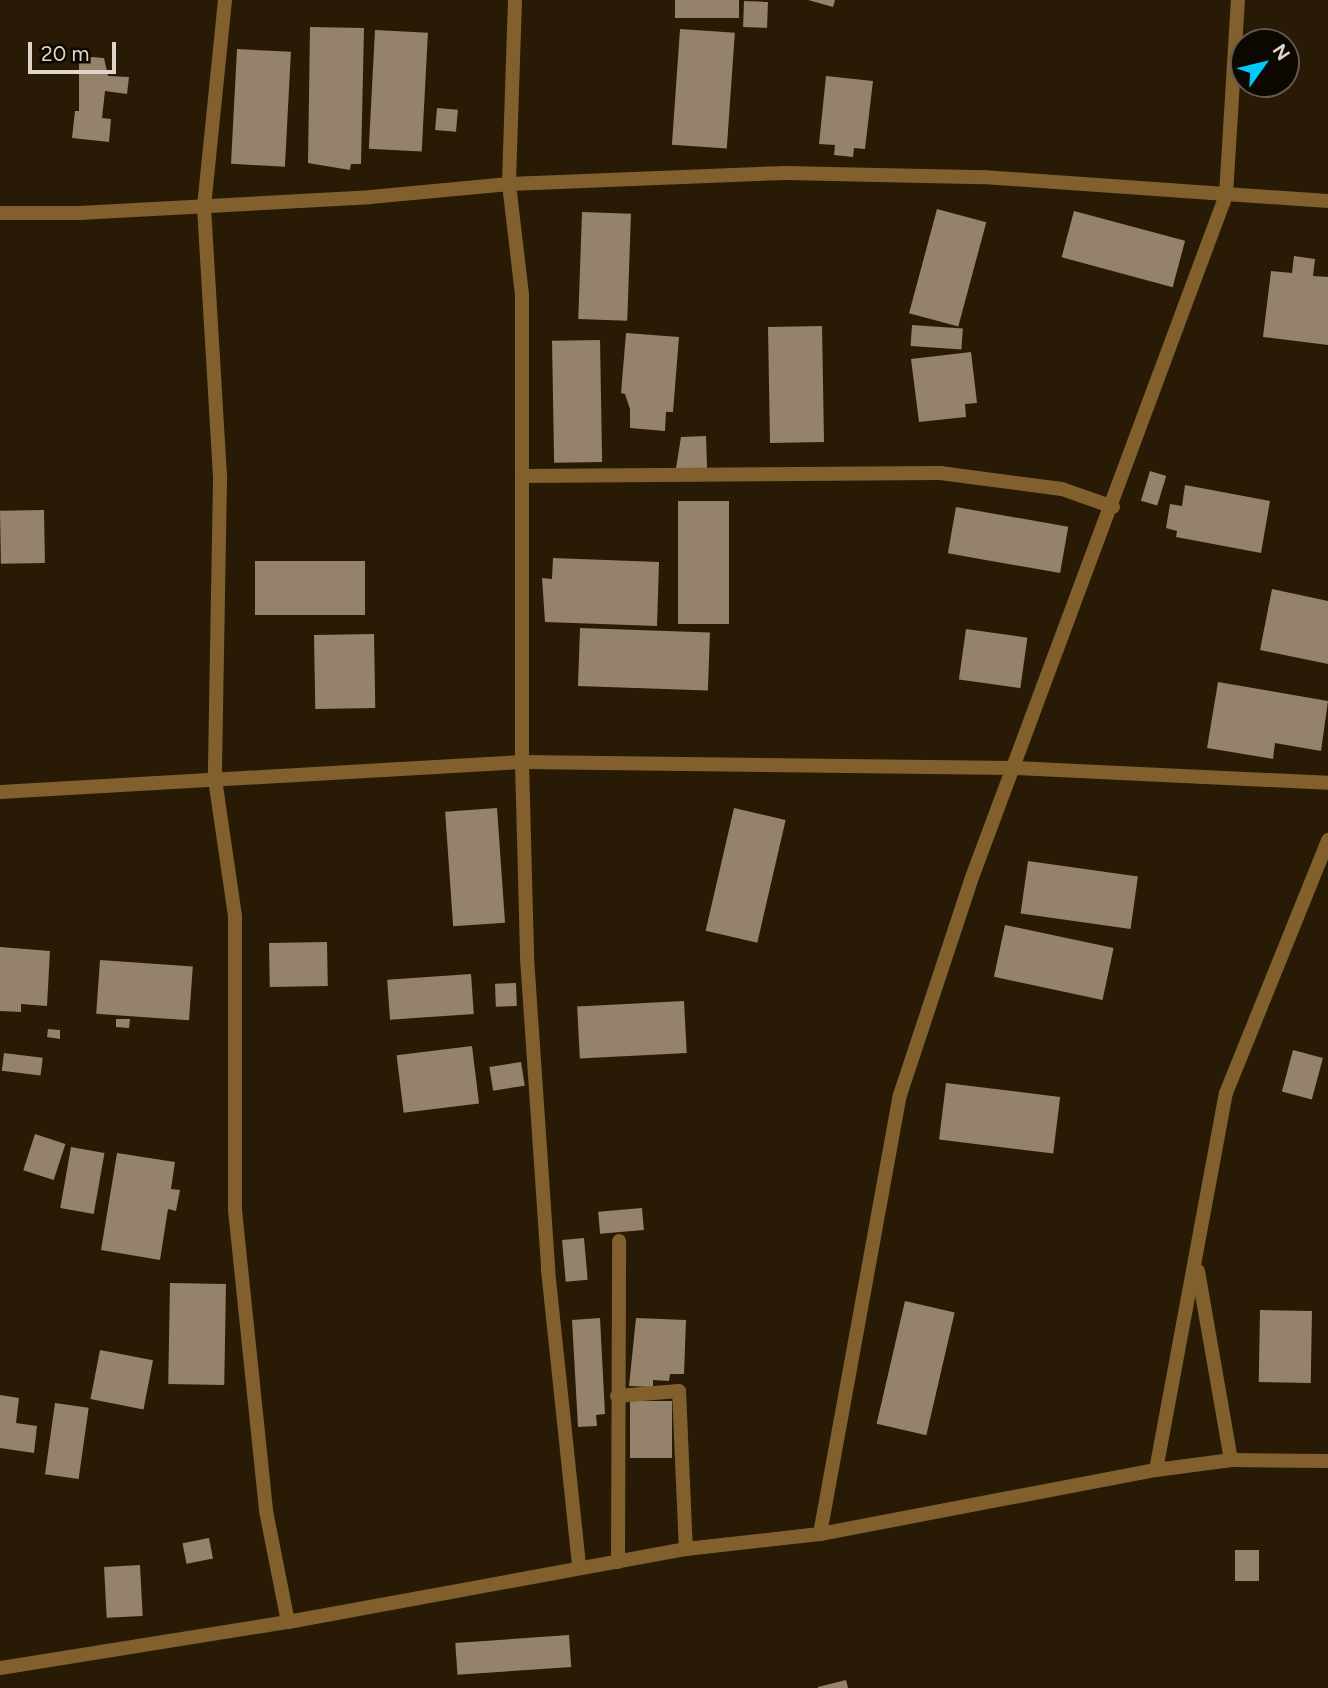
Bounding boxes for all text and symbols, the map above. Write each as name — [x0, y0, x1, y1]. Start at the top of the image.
scale bar — [32, 28, 119, 72]
north arrow — [1230, 28, 1300, 98]
text: N — [1268, 40, 1295, 65]
text: 20 m — [41, 41, 89, 66]

